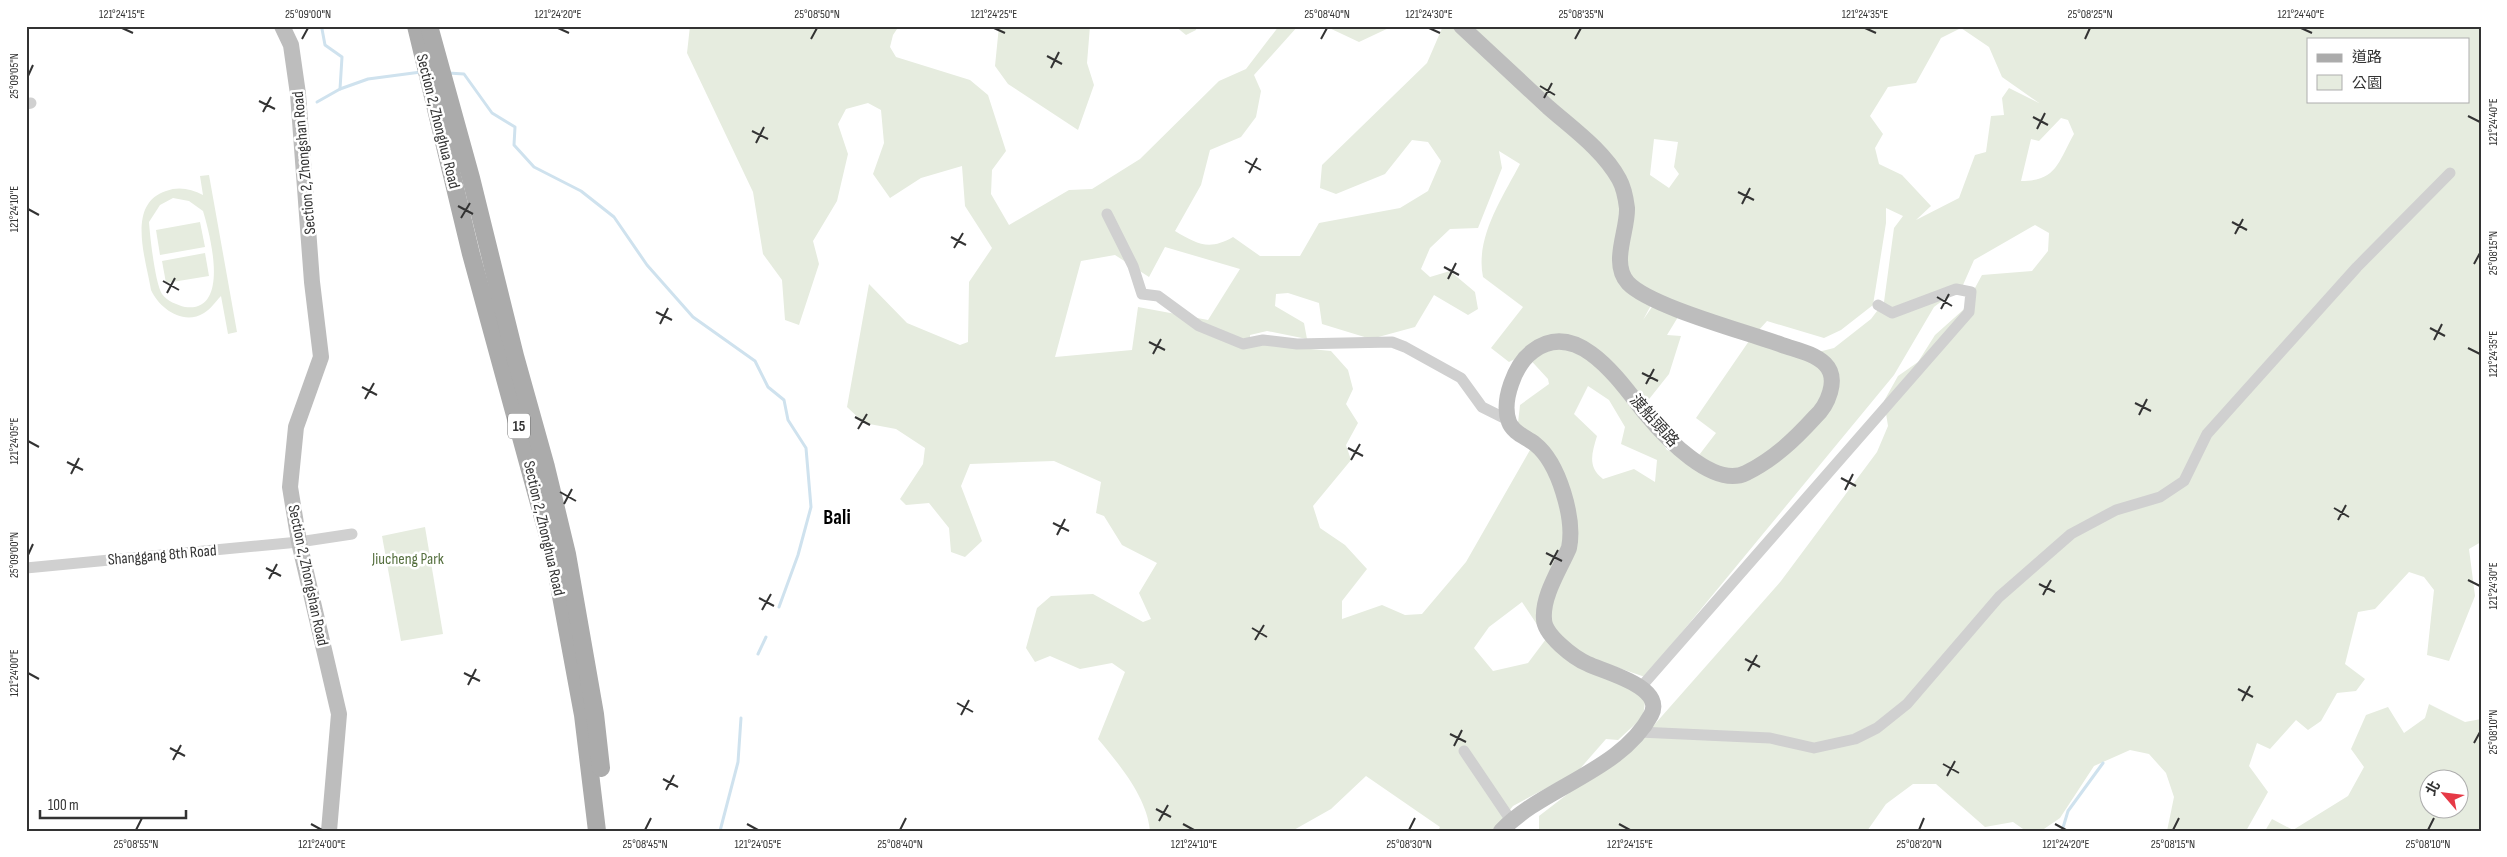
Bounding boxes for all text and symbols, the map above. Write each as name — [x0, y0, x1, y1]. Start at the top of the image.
text: 121°24'15"E — [99, 7, 145, 22]
text: 25°09'00"N — [285, 7, 331, 22]
text: 121°24'20"E — [534, 7, 582, 22]
text: 25°08'50"N — [794, 7, 840, 22]
text: 121°24'25"E — [971, 7, 1017, 22]
text: 25°08'40"N — [1304, 7, 1350, 22]
text: 121°24'30"E — [1405, 7, 1453, 22]
text: 25°08'35"N — [1558, 7, 1604, 22]
text: 121°24'35"E — [1842, 7, 1888, 22]
text: 25°08'25"N — [2067, 7, 2113, 22]
text: 121°24'40"E — [2277, 7, 2325, 22]
legend — [2307, 38, 2470, 102]
text: 道路 — [2352, 48, 2382, 67]
street label: Section 2, Zhonghua Road — [412, 52, 463, 191]
text: 25°09'05"N — [7, 53, 22, 99]
text: 公園 — [2352, 74, 2382, 93]
street label: Section 2, Zhongshan Road — [289, 90, 320, 235]
text: 121°24'40"E — [2486, 98, 2501, 146]
text: 121°24'10"E — [7, 186, 22, 232]
text: 25°08'15"N — [2486, 231, 2501, 275]
text: 121°24'35"E — [2486, 331, 2501, 377]
street label: 渡船頭路 — [1625, 391, 1682, 451]
road number: 15 — [508, 414, 530, 438]
text: 121°24'05"E — [7, 417, 22, 464]
street label: Section 2, Zhonghua Road — [519, 459, 568, 598]
street label: Section 2, Zhongshan Road — [283, 503, 332, 648]
district label: Bali — [823, 505, 851, 530]
text: 25°09'00"N — [7, 532, 22, 578]
street label: Shanggang 8th Road — [107, 541, 217, 570]
park label: Jiucheng Park — [371, 550, 444, 569]
text: 121°24'30"E — [2486, 562, 2501, 610]
text: 121°24'00"E — [7, 649, 22, 697]
text: 25°08'10"N — [2486, 710, 2501, 754]
north arrow — [2420, 770, 2470, 820]
text: 北 — [2422, 778, 2444, 798]
scale bar — [40, 787, 186, 819]
text: 100 m — [48, 796, 79, 815]
text: 25°08'55"N — [114, 837, 159, 852]
text: 121°24'00"E — [298, 837, 346, 852]
text: 25°08'45"N — [622, 837, 668, 852]
text: 121°24'05"E — [735, 837, 782, 852]
text: 25°08'40"N — [877, 837, 923, 852]
text: 121°24'10"E — [1171, 837, 1217, 852]
text: 25°08'30"N — [1386, 837, 1432, 852]
text: 121°24'15"E — [1607, 837, 1653, 852]
text: 25°08'20"N — [1896, 837, 1942, 852]
text: 121°24'20"E — [2042, 837, 2090, 852]
text: 25°08'15"N — [2151, 837, 2195, 852]
text: 25°08'10"N — [2406, 837, 2450, 852]

